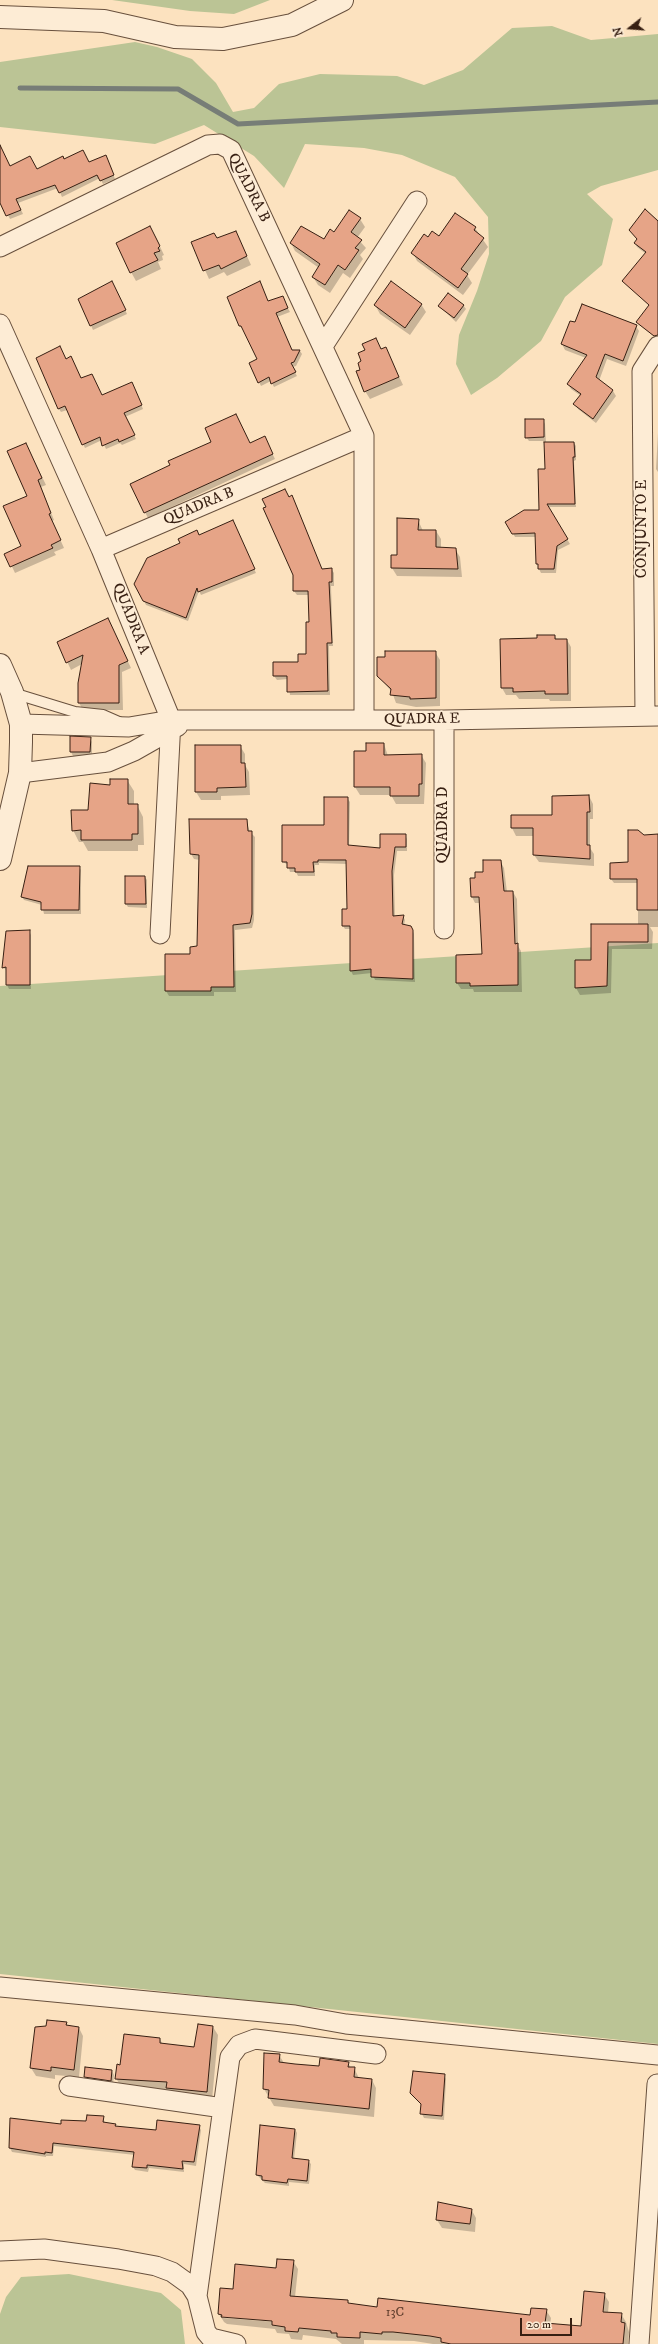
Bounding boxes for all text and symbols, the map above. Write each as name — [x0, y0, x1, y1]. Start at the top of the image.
north arrow — [610, 8, 650, 48]
text: N — [611, 25, 627, 38]
street label: QUADRA B — [223, 150, 273, 226]
street label: CONJUNTO E — [634, 480, 652, 578]
street label: QUADRA B — [161, 484, 237, 530]
street label: QUADRA A — [108, 581, 152, 657]
street label: QUADRA E — [384, 710, 460, 730]
street label: QUADRA D — [435, 787, 453, 863]
house number: 13C — [386, 2305, 404, 2321]
scale bar — [522, 2310, 574, 2336]
text: 20 m — [527, 2317, 551, 2332]

